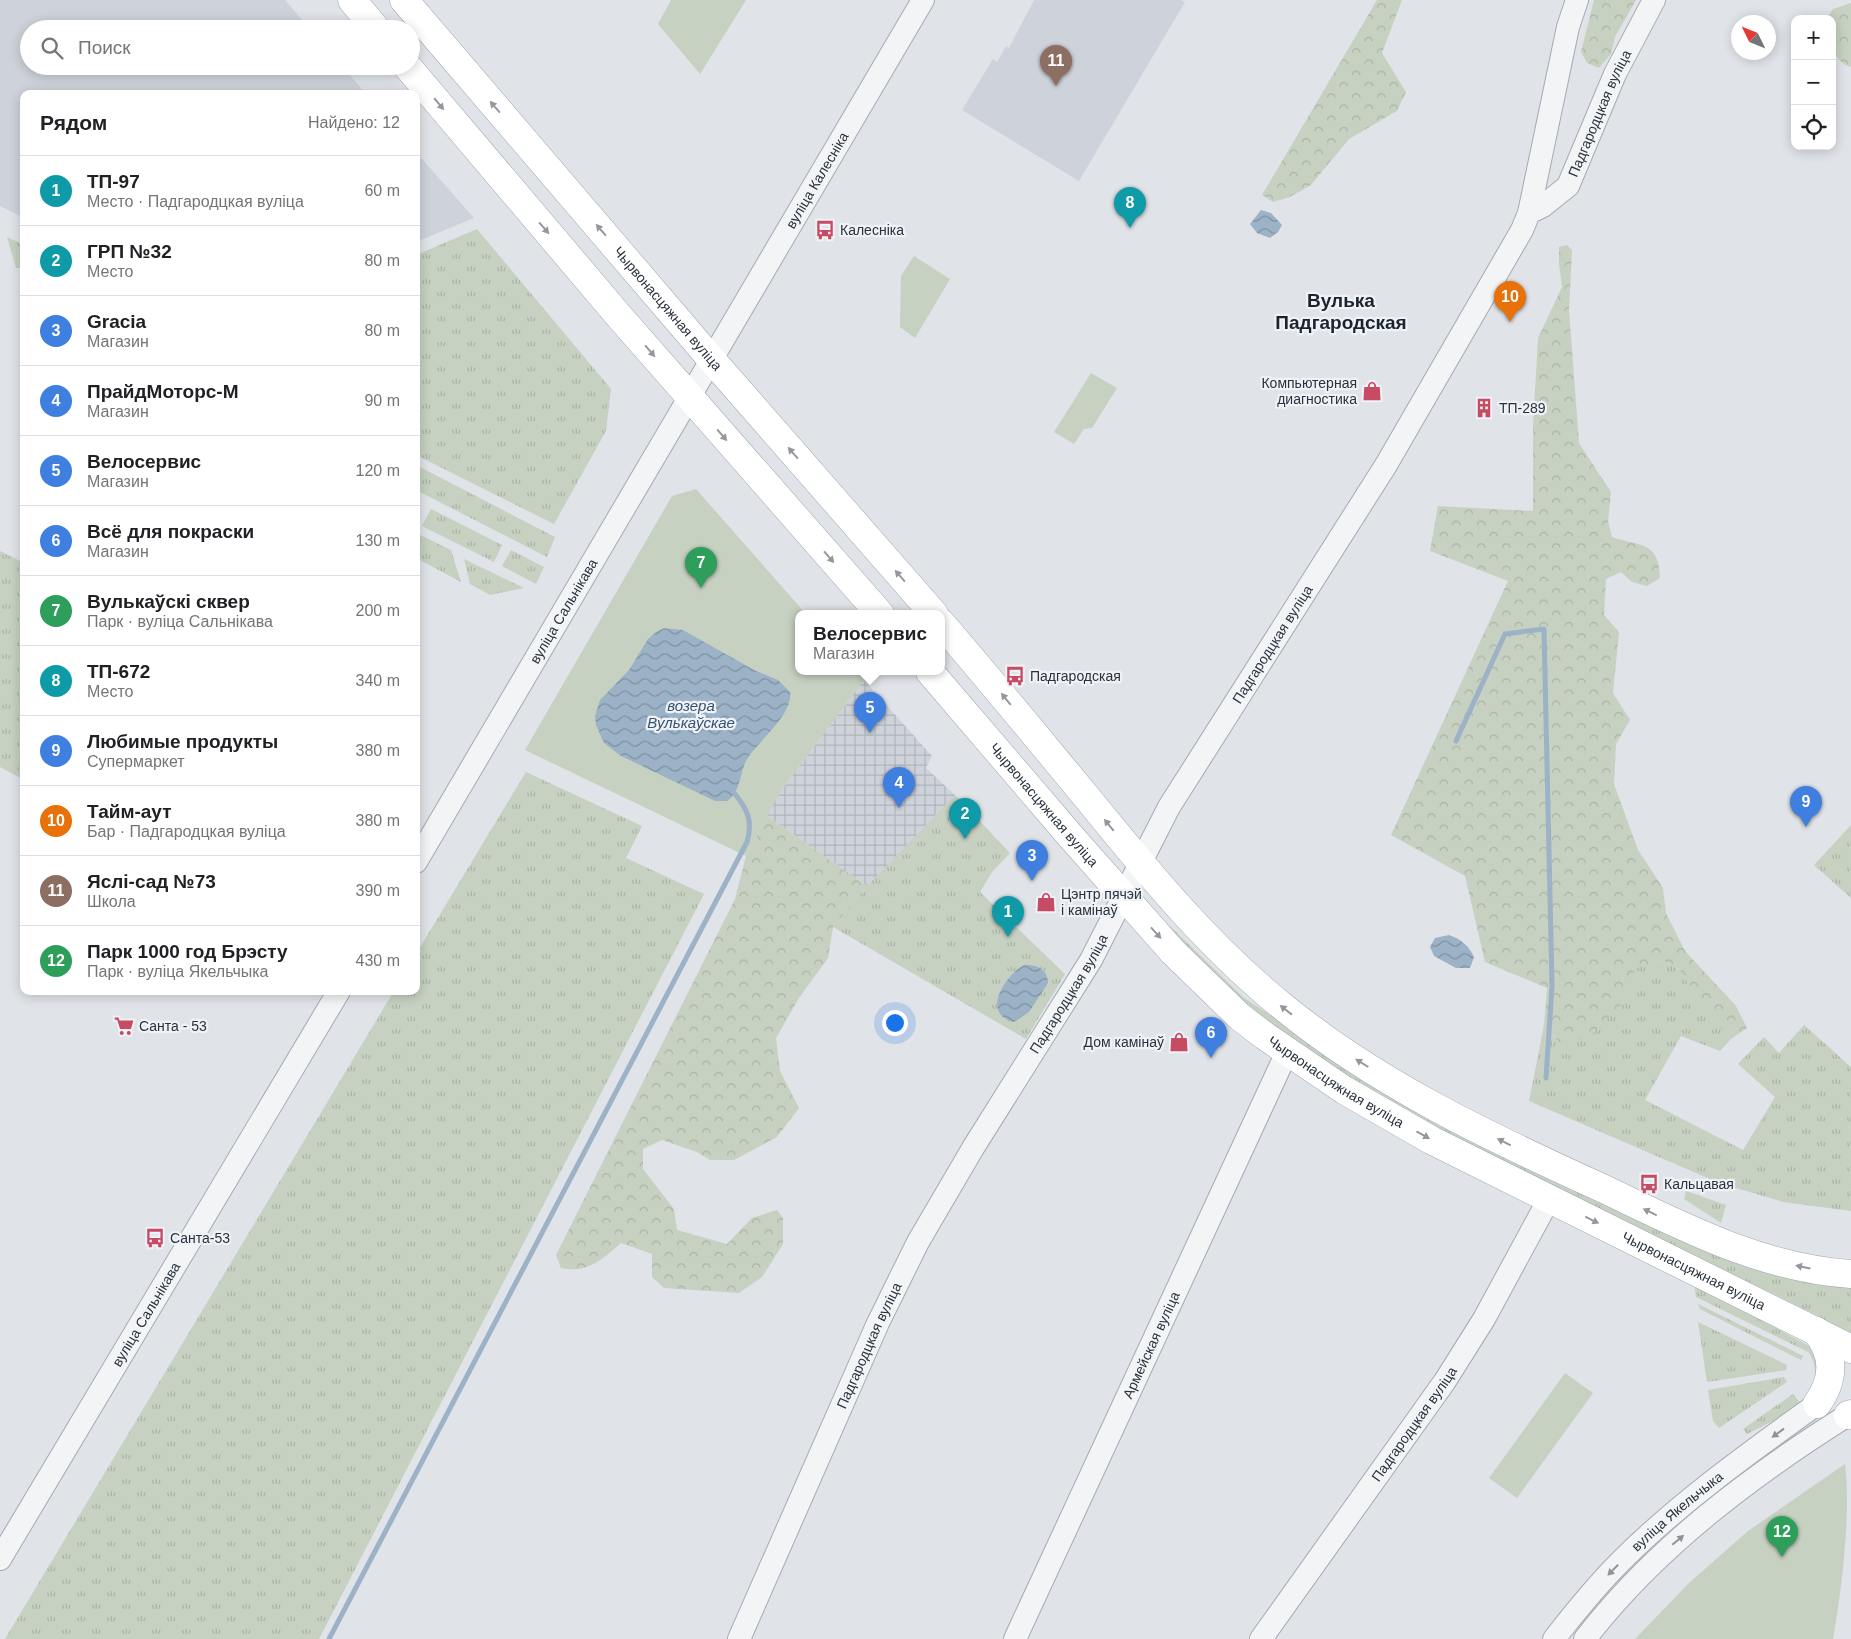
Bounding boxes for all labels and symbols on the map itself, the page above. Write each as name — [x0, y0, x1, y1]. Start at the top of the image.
north arrow — [1731, 15, 1776, 60]
pin: 11 — [1040, 45, 1072, 86]
street label: Падгародцкая вуліца — [1565, 47, 1634, 179]
one-way arrow — [433, 97, 444, 110]
one-way arrow — [490, 100, 501, 113]
street label: вуліца Калесніка — [783, 129, 852, 231]
pin: 8 — [1114, 187, 1146, 228]
bus stop icon: Калесніка — [814, 219, 836, 241]
one-way arrow — [538, 221, 549, 234]
place label: Калесніка — [840, 222, 904, 238]
one-way arrow — [595, 224, 606, 237]
street label: Чырвонасцяжная вуліца — [611, 243, 725, 374]
pin: 10 — [1494, 281, 1526, 322]
district label: Вулька Падгародская — [1275, 290, 1407, 333]
one-way arrow — [644, 344, 655, 357]
place label: Компьютерная диагностика — [1261, 375, 1357, 407]
shop icon: Компьютерная диагностика — [1361, 380, 1383, 402]
building icon: ТП-289 — [1473, 397, 1495, 419]
place label: ТП-289 — [1499, 400, 1546, 416]
one-way arrow — [716, 429, 727, 441]
one-way arrow — [788, 447, 799, 460]
pin: 7 — [685, 547, 717, 588]
one-way arrow — [824, 550, 835, 563]
street label: вуліца Сальнікава — [527, 556, 601, 666]
one-way arrow — [895, 569, 906, 582]
street label: Падгародцкая вуліца — [1229, 582, 1316, 706]
bus stop icon: Падгародская — [1004, 665, 1026, 687]
place label: Падгародская — [1030, 668, 1121, 684]
pin: 5 — [854, 692, 886, 733]
one-way arrow — [1001, 693, 1012, 706]
water label: возера Вулькаўскае — [647, 697, 735, 731]
street label: Чырвонасцяжная вуліца — [986, 740, 1102, 870]
pin: 4 — [883, 767, 915, 808]
pin: 9 — [1790, 786, 1822, 827]
pin: 2 — [949, 798, 981, 839]
one-way arrow — [1103, 819, 1114, 832]
pin: 3 — [1016, 840, 1048, 881]
place label: Цэнтр пячэй і камiнаў — [1061, 886, 1142, 918]
shop icon: Цэнтр пячэй і камiнаў — [1035, 891, 1057, 913]
pin: 1 — [992, 896, 1024, 937]
one-way arrow — [1150, 926, 1161, 939]
street label: Падгародцкая вуліца — [1026, 931, 1111, 1056]
one-way arrow — [1280, 1004, 1293, 1015]
your location — [882, 1010, 908, 1036]
supermarket icon: Санта - 53 — [113, 1015, 135, 1037]
pin: 6 — [1195, 1017, 1227, 1058]
place label: Санта - 53 — [139, 1018, 207, 1034]
shop icon: Дом камiнаў — [1168, 1031, 1190, 1053]
street label: Чырвонасцяжная вуліца — [1265, 1033, 1407, 1131]
place label: Дом камiнаў — [1084, 1034, 1164, 1050]
one-way arrow — [1355, 1059, 1368, 1068]
one-way arrow — [1416, 1131, 1430, 1139]
one-way arrow — [1497, 1138, 1511, 1146]
bus stop icon: Кальцавая — [1638, 1173, 1660, 1195]
place label: Кальцавая — [1664, 1176, 1734, 1192]
one-way arrow — [1643, 1208, 1658, 1216]
one-way arrow — [1585, 1216, 1600, 1225]
bus stop icon: Санта-53 — [144, 1227, 166, 1249]
street label: Чырвонасцяжная вуліца — [1620, 1228, 1768, 1313]
place label: Санта-53 — [170, 1230, 230, 1246]
street label: вуліца Сальнікава — [109, 1259, 183, 1369]
one-way arrow — [1795, 1263, 1810, 1271]
street label: Падгародцкая вуліца — [833, 1280, 905, 1411]
street label: Армейская вуліца — [1120, 1289, 1183, 1401]
street label: Падгародцкая вуліца — [1368, 1363, 1460, 1484]
one-way arrow — [1772, 1427, 1785, 1438]
street label: вуліца Якельчыка — [1628, 1468, 1726, 1554]
pin: 12 — [1766, 1516, 1798, 1557]
one-way arrow — [1672, 1535, 1684, 1546]
one-way arrow — [1607, 1563, 1619, 1575]

